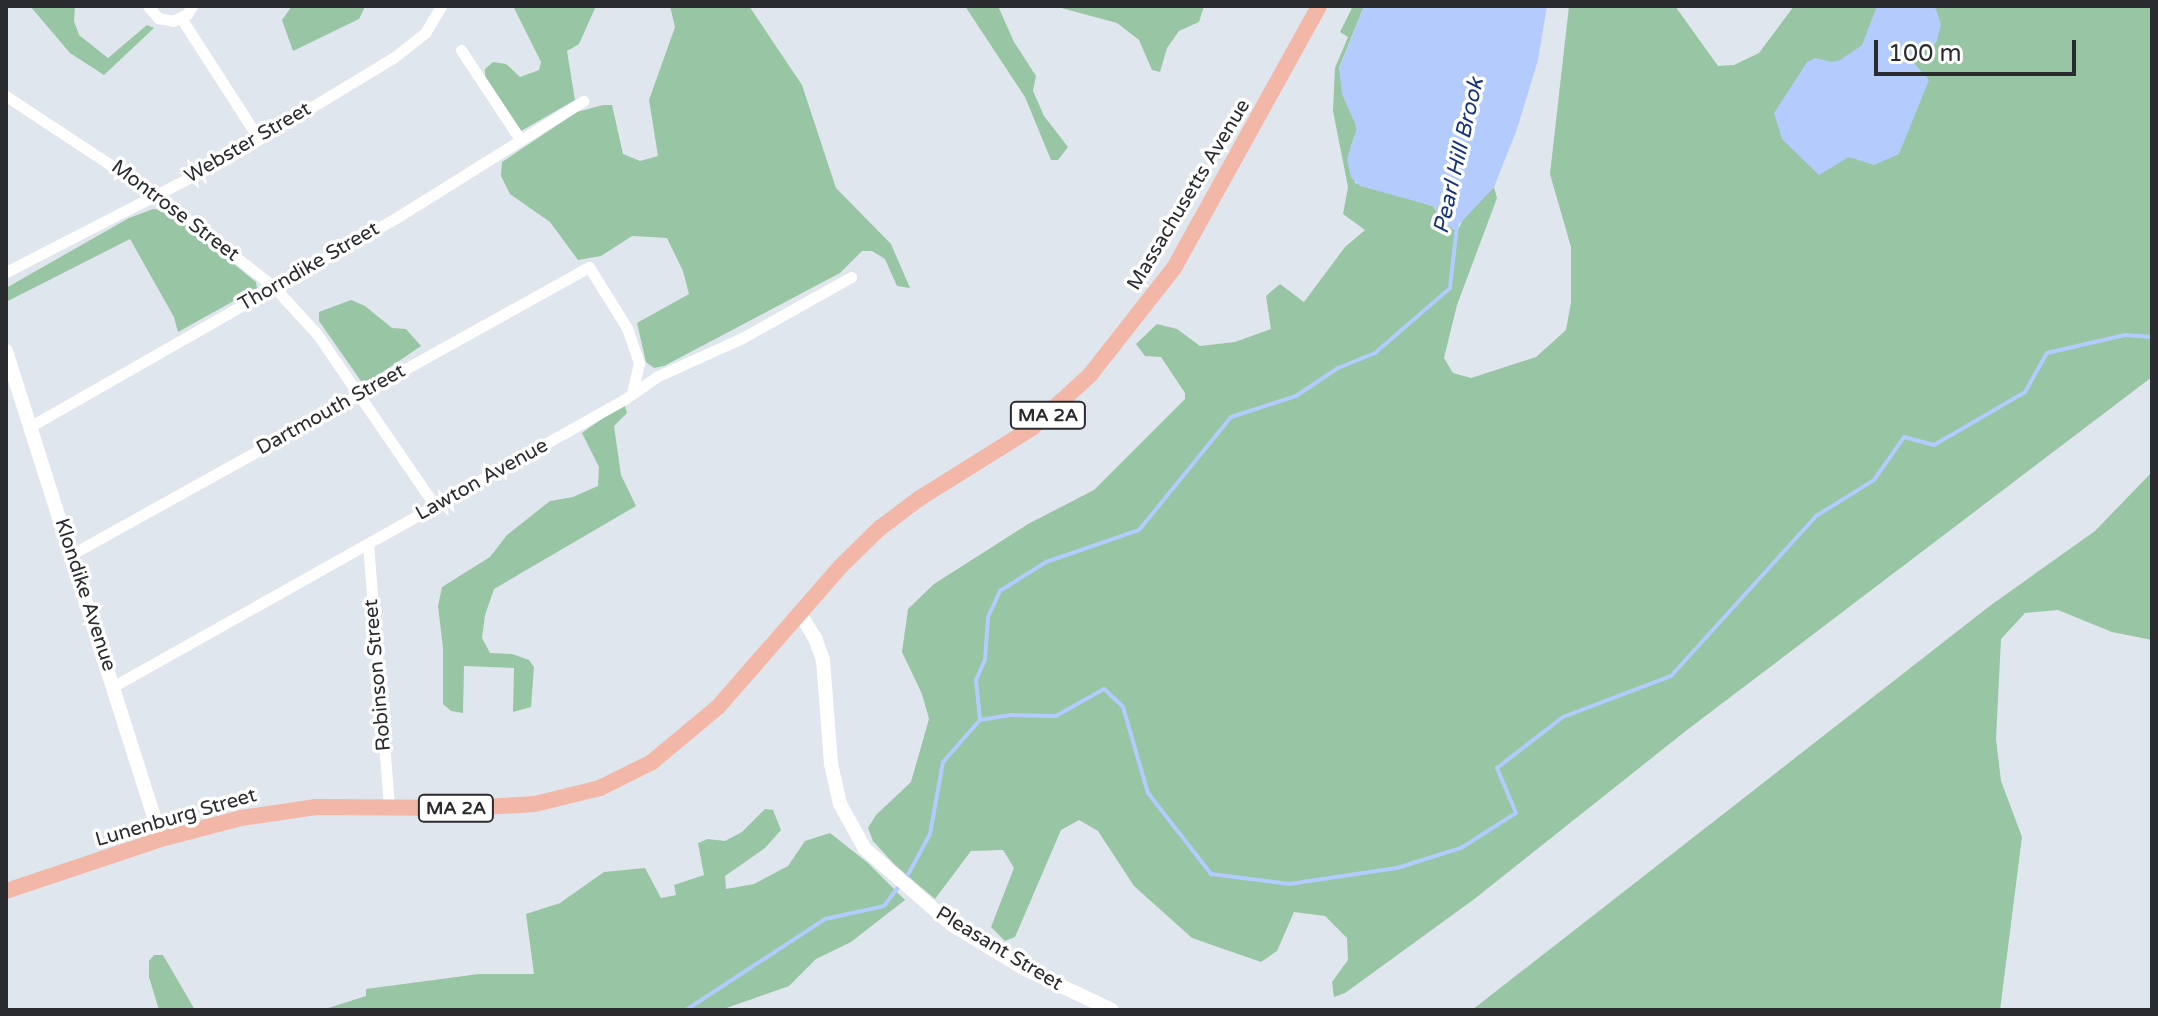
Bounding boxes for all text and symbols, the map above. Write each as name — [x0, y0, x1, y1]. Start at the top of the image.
scale bar — [1878, 24, 2080, 74]
text: 100 m — [1888, 39, 1962, 68]
water label: Pearl Hill Brook — [1428, 75, 1490, 237]
street label: Massachusetts Avenue — [1122, 95, 1256, 295]
street label: Webster Street — [181, 97, 315, 189]
street label: Montrose Street — [106, 155, 244, 267]
street label: Thorndike Street — [234, 217, 384, 317]
street label: Dartmouth Street — [252, 359, 410, 461]
road number: MA 2A — [1008, 401, 1088, 429]
street label: Lawton Avenue — [412, 434, 552, 526]
street label: Klondike Avenue — [49, 516, 121, 674]
street label: Robinson Street — [359, 598, 397, 752]
street label: Lunenburg Street — [93, 784, 259, 852]
road number: MA 2A — [416, 794, 496, 822]
street label: Pleasant Street — [931, 902, 1067, 996]

